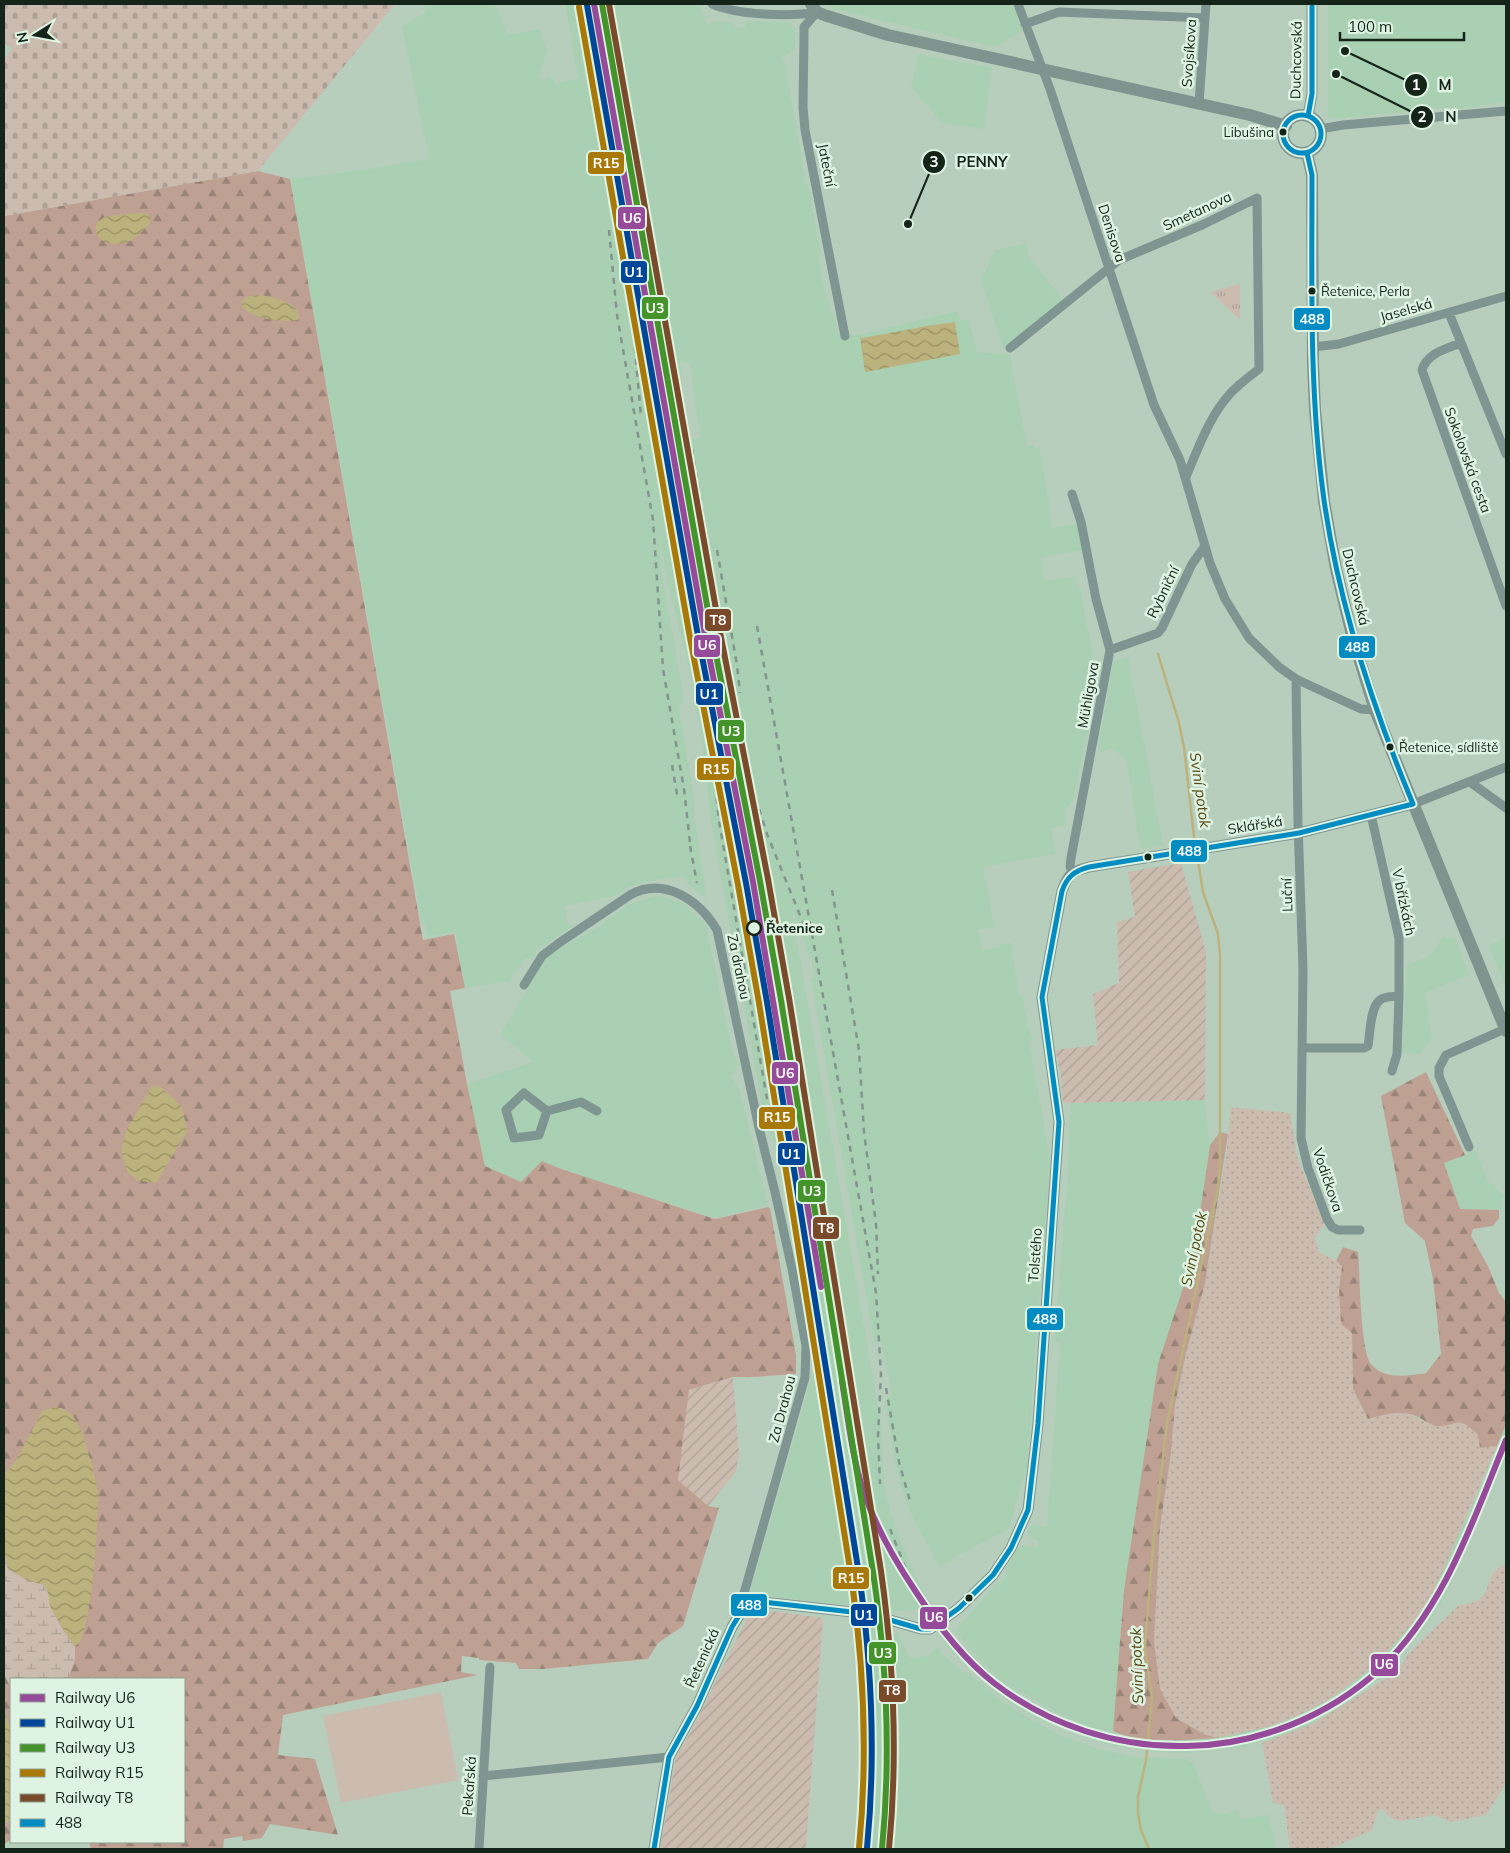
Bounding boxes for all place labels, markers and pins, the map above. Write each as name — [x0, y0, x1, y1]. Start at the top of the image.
callout: M — [1403, 70, 1462, 100]
callout: N — [1410, 102, 1466, 132]
place label: Libušina — [1224, 124, 1274, 140]
marker: Libušina — [1278, 127, 1288, 137]
callout: PENNY — [921, 147, 1017, 177]
place label: Řetenice, Perla — [1321, 283, 1410, 299]
marker: Řetenice, Perla — [1307, 286, 1317, 296]
place label: Řetenice, sídliště — [1399, 739, 1498, 755]
marker: Řetenice, sídliště — [1385, 742, 1395, 752]
unlabelled marker — [1143, 852, 1153, 862]
place label: Řetenice — [766, 919, 823, 937]
marker: Řetenice — [746, 920, 762, 936]
unlabelled marker — [964, 1593, 974, 1603]

